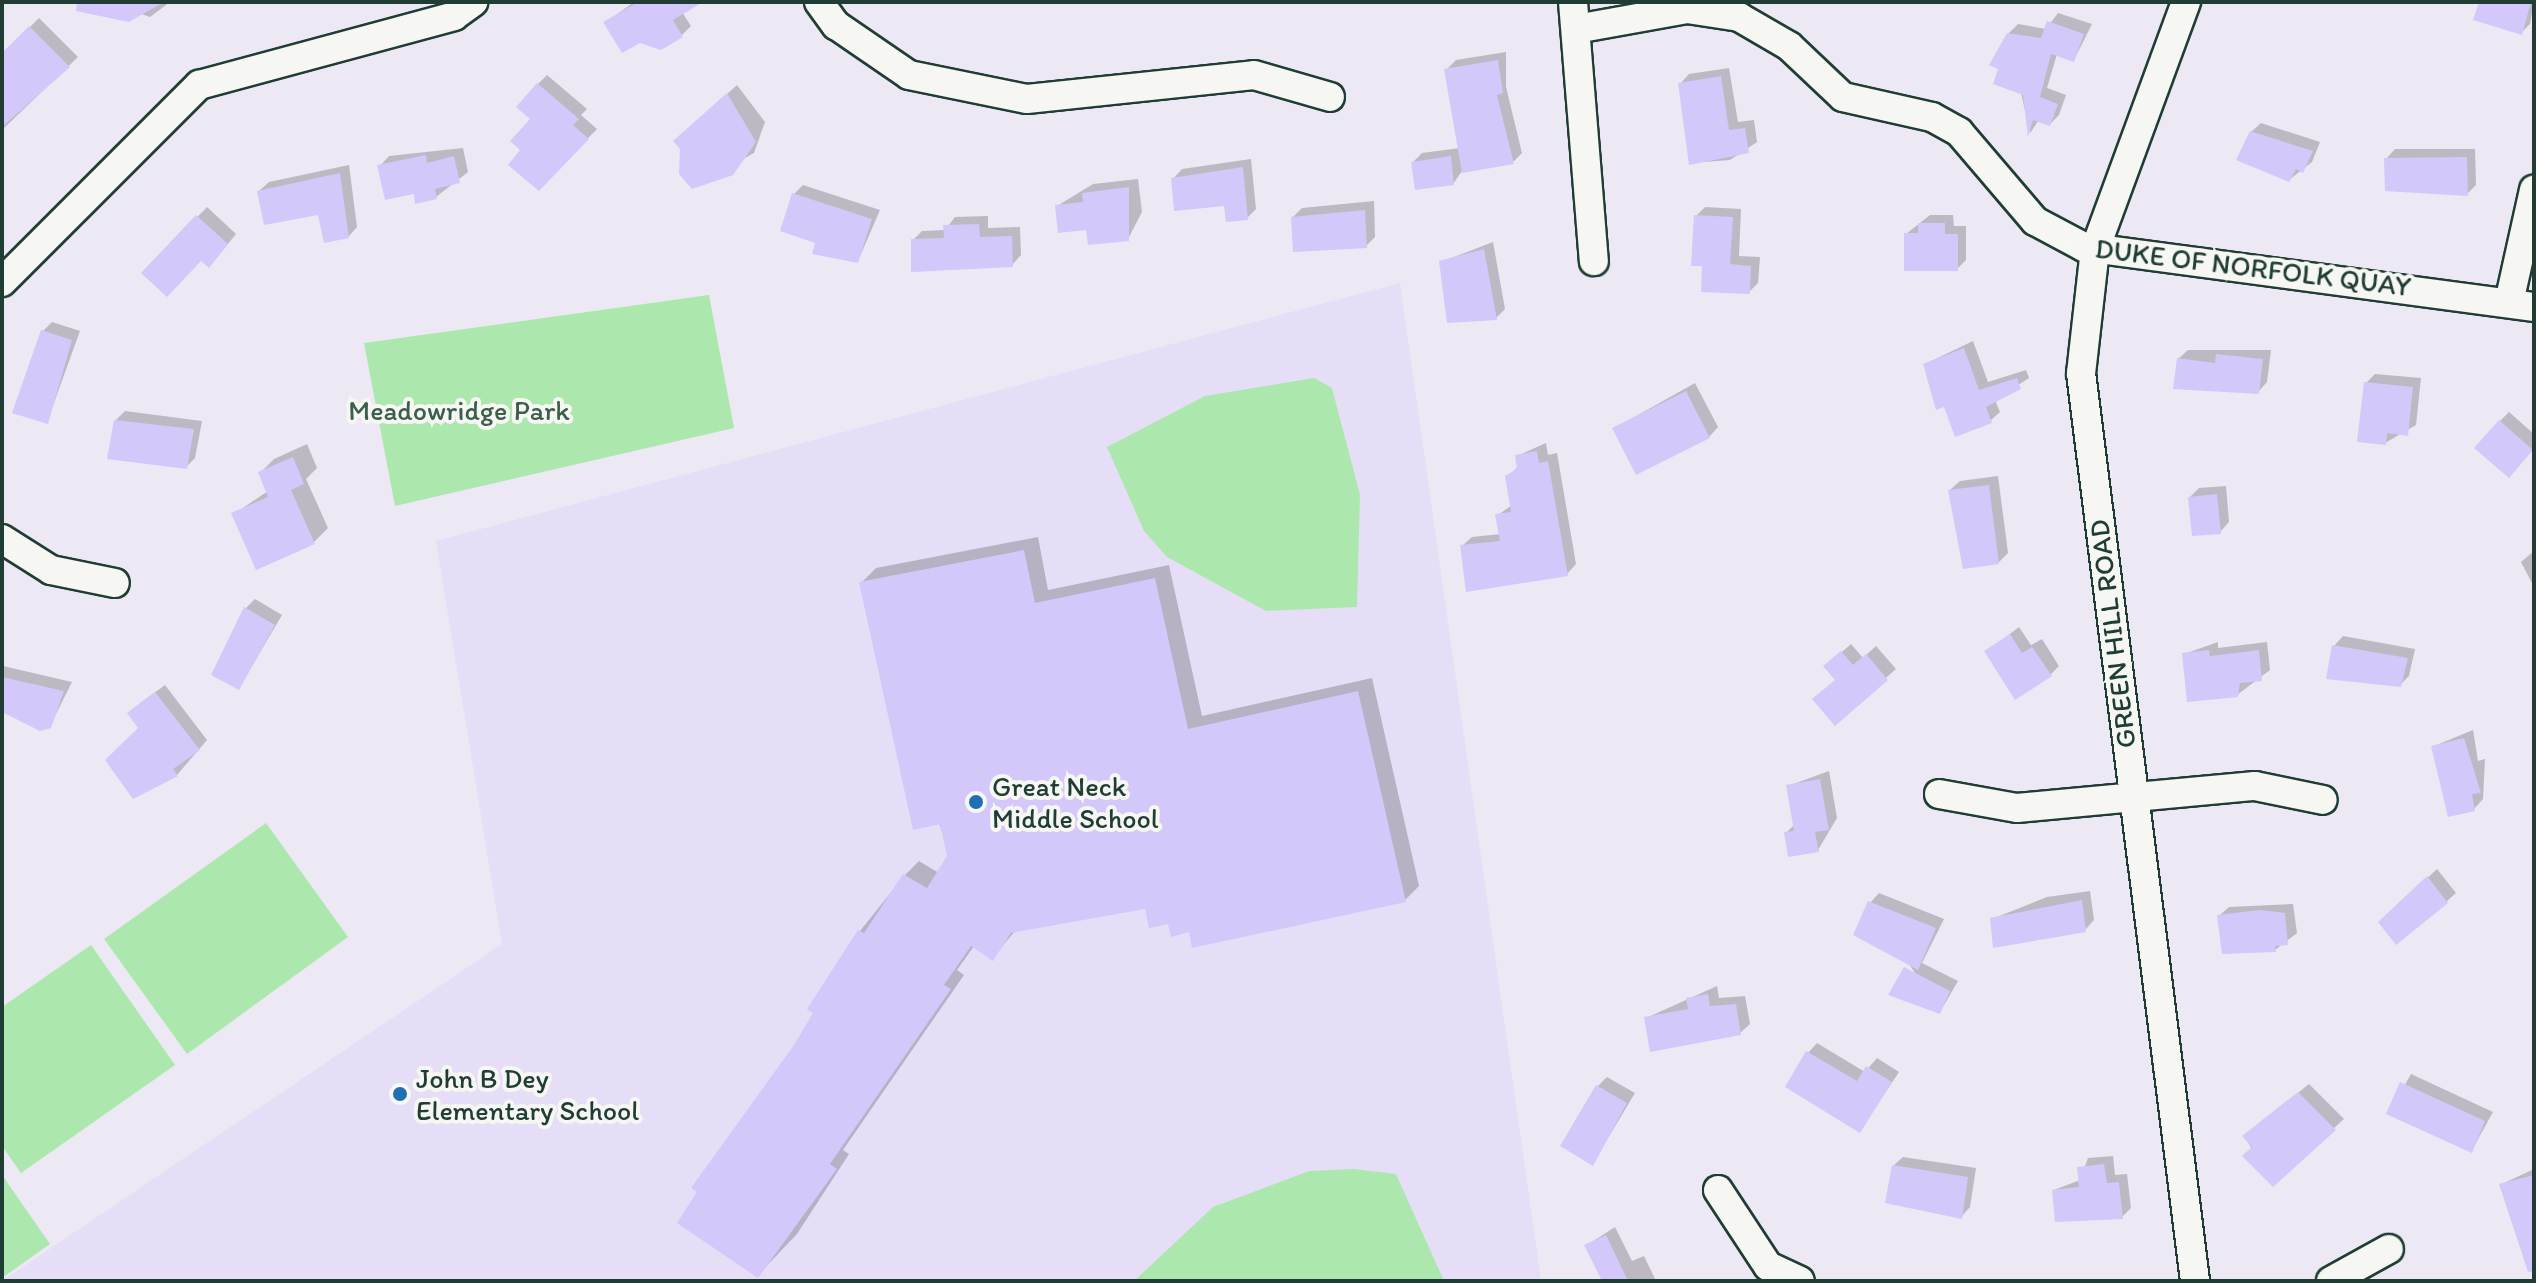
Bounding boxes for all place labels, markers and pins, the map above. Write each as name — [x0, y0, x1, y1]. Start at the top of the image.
place label: Great Neck Middle School — [992, 769, 1159, 835]
marker: Great Neck Middle School — [967, 793, 985, 811]
place label: John B Dey Elementary School — [416, 1061, 639, 1127]
marker: John B Dey Elementary School — [391, 1085, 409, 1103]

